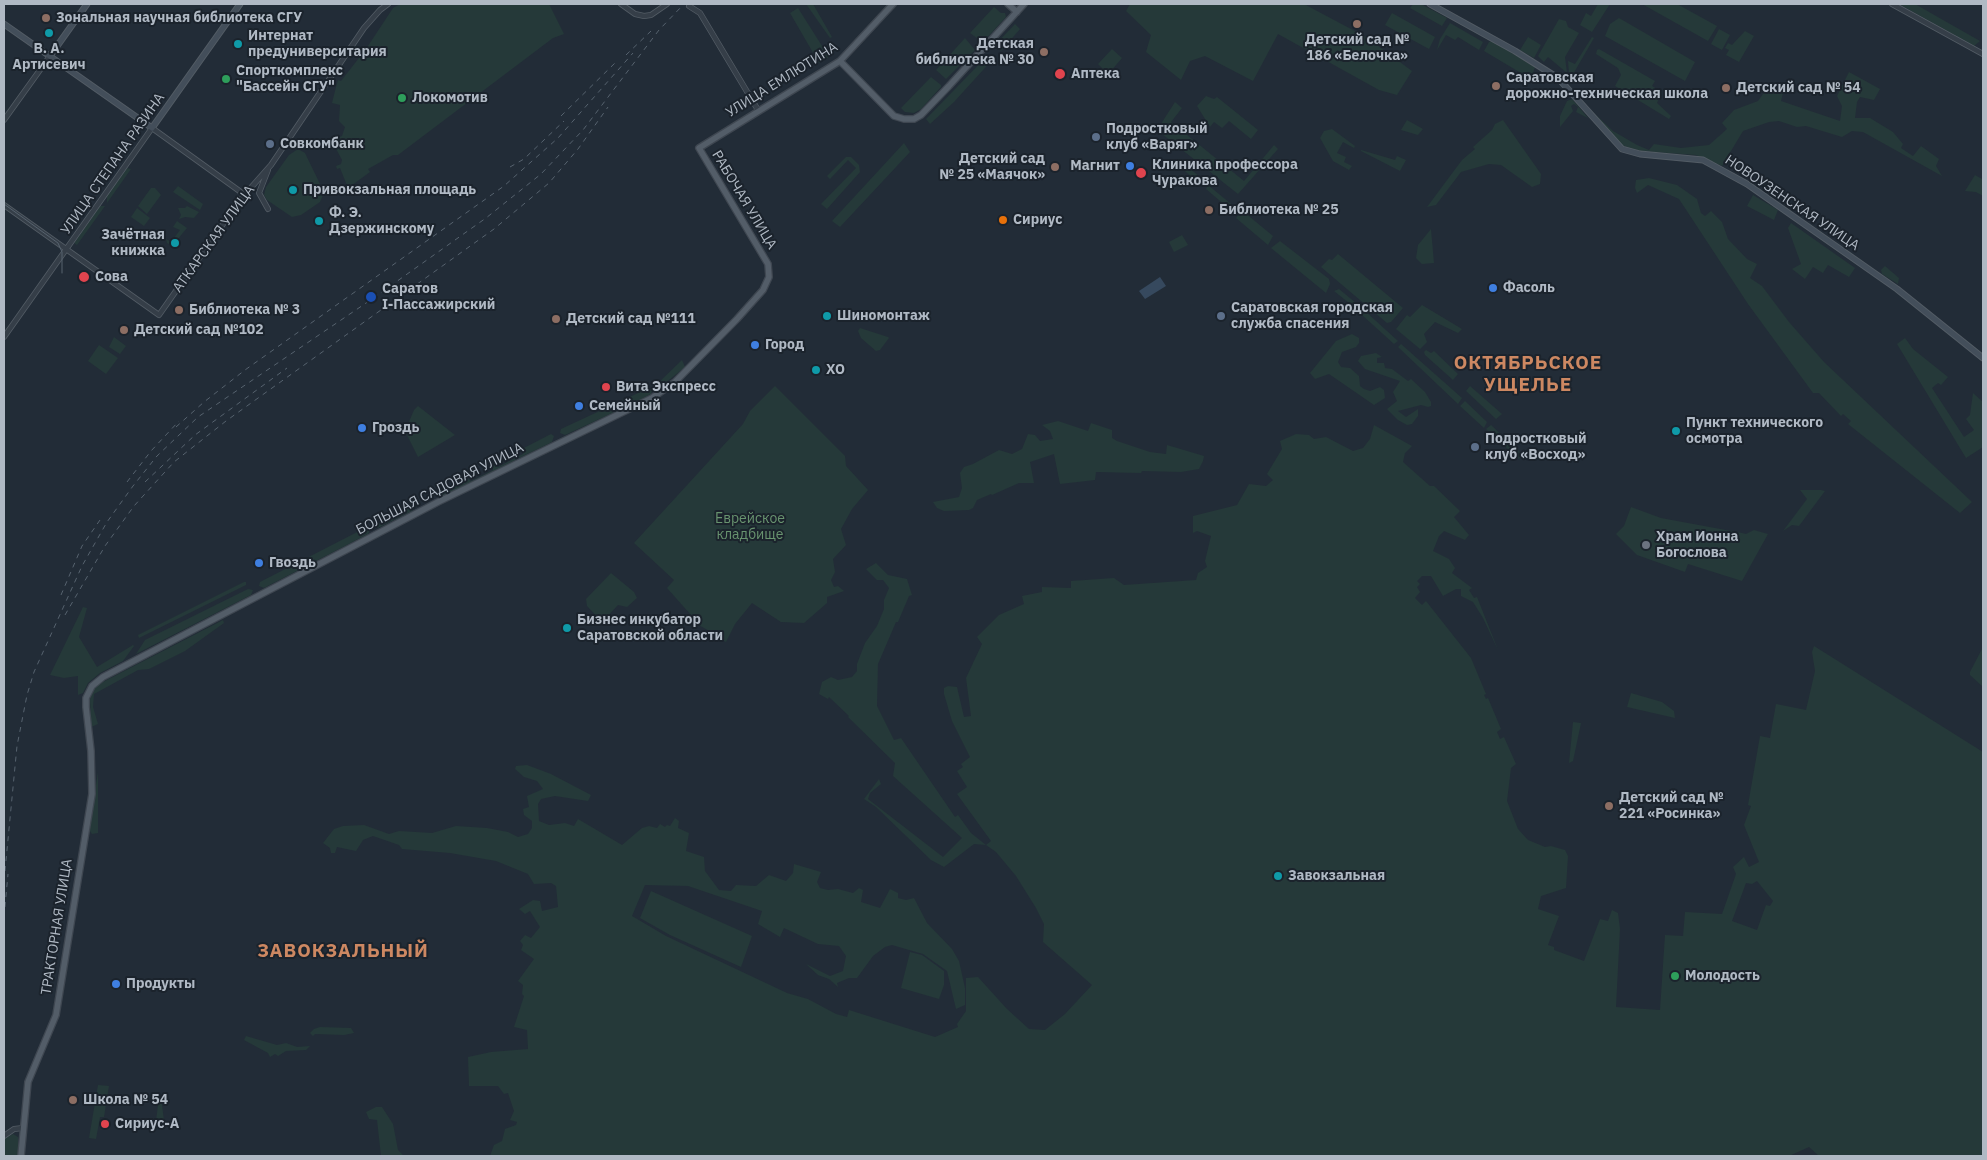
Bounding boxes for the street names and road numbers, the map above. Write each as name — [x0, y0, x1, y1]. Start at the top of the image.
street label: УЛИЦА ЕМЛЮТИНА — [723, 39, 841, 121]
street label: УЛИЦА СТЕПАНА РАЗИНА — [58, 90, 168, 238]
street label: РАБОЧАЯ УЛИЦА — [708, 148, 780, 252]
street label: НОВОУЗЕНСКАЯ УЛИЦА — [1722, 152, 1862, 254]
street label: АТКАРСКАЯ УЛИЦА — [169, 182, 259, 296]
street label: БОЛЬШАЯ САДОВАЯ УЛИЦА — [353, 439, 527, 539]
street label: ТРАКТОРНАЯ УЛИЦА — [38, 858, 76, 996]

